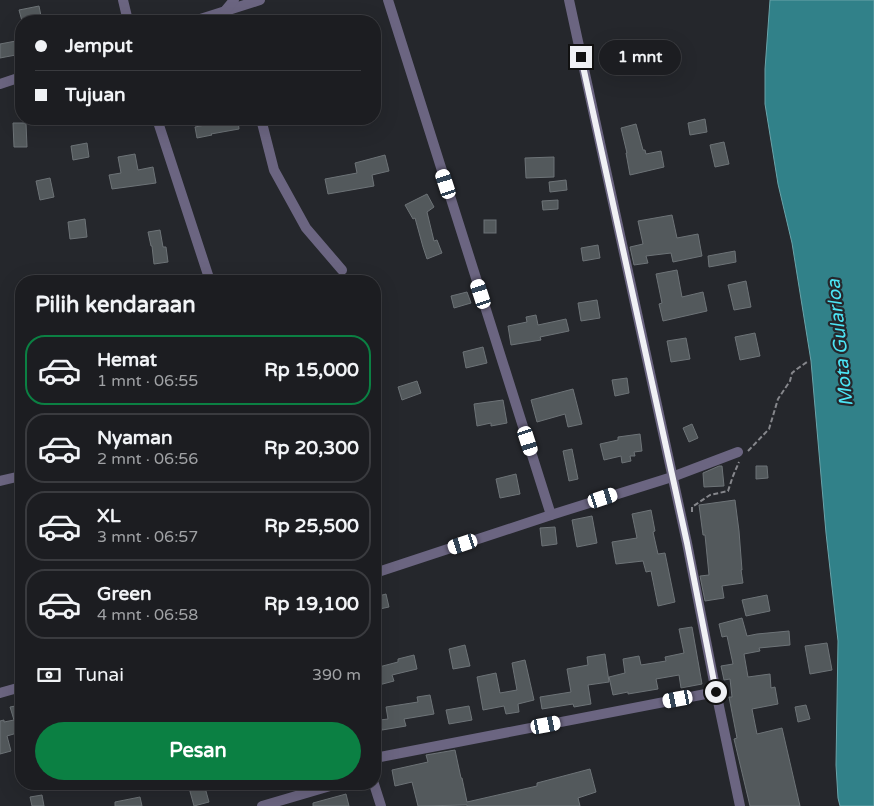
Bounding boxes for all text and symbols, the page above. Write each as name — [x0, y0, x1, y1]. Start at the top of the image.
text: Jemput — [65, 35, 133, 57]
callout: 1 mnt — [598, 40, 681, 74]
route end — [570, 46, 592, 68]
text: 1 mnt — [618, 47, 662, 67]
text: Tujuan — [65, 84, 126, 106]
car — [434, 167, 457, 201]
car — [469, 277, 492, 311]
water label: Mota Gularloa — [822, 277, 858, 408]
text: Pilih kendaraan — [35, 292, 196, 318]
icon: car — [37, 348, 82, 393]
text: Hemat — [97, 349, 157, 371]
text: Rp 15,000 — [264, 359, 359, 381]
text: 1 mnt · 06:55 — [97, 371, 198, 391]
car — [516, 424, 539, 458]
icon: car — [37, 426, 82, 471]
text: Nyaman — [97, 427, 173, 449]
text: Rp 20,300 — [264, 437, 359, 459]
text: 2 mnt · 06:56 — [97, 449, 198, 469]
car — [586, 486, 619, 510]
icon: car — [37, 504, 82, 549]
text: XL — [97, 505, 121, 527]
text: Rp 25,500 — [264, 515, 359, 537]
text: 3 mnt · 06:57 — [97, 527, 198, 547]
car — [446, 532, 479, 556]
icon: car — [37, 582, 82, 627]
text: Green — [97, 583, 151, 605]
text: Rp 19,100 — [264, 593, 359, 615]
text: 4 mnt · 06:58 — [97, 605, 198, 625]
icon: cash — [35, 661, 63, 689]
text: Tunai — [75, 664, 124, 686]
text: 390 m — [312, 665, 361, 685]
route start — [705, 681, 727, 703]
car — [661, 689, 694, 709]
car — [529, 715, 562, 735]
button: Pesan — [35, 722, 361, 780]

